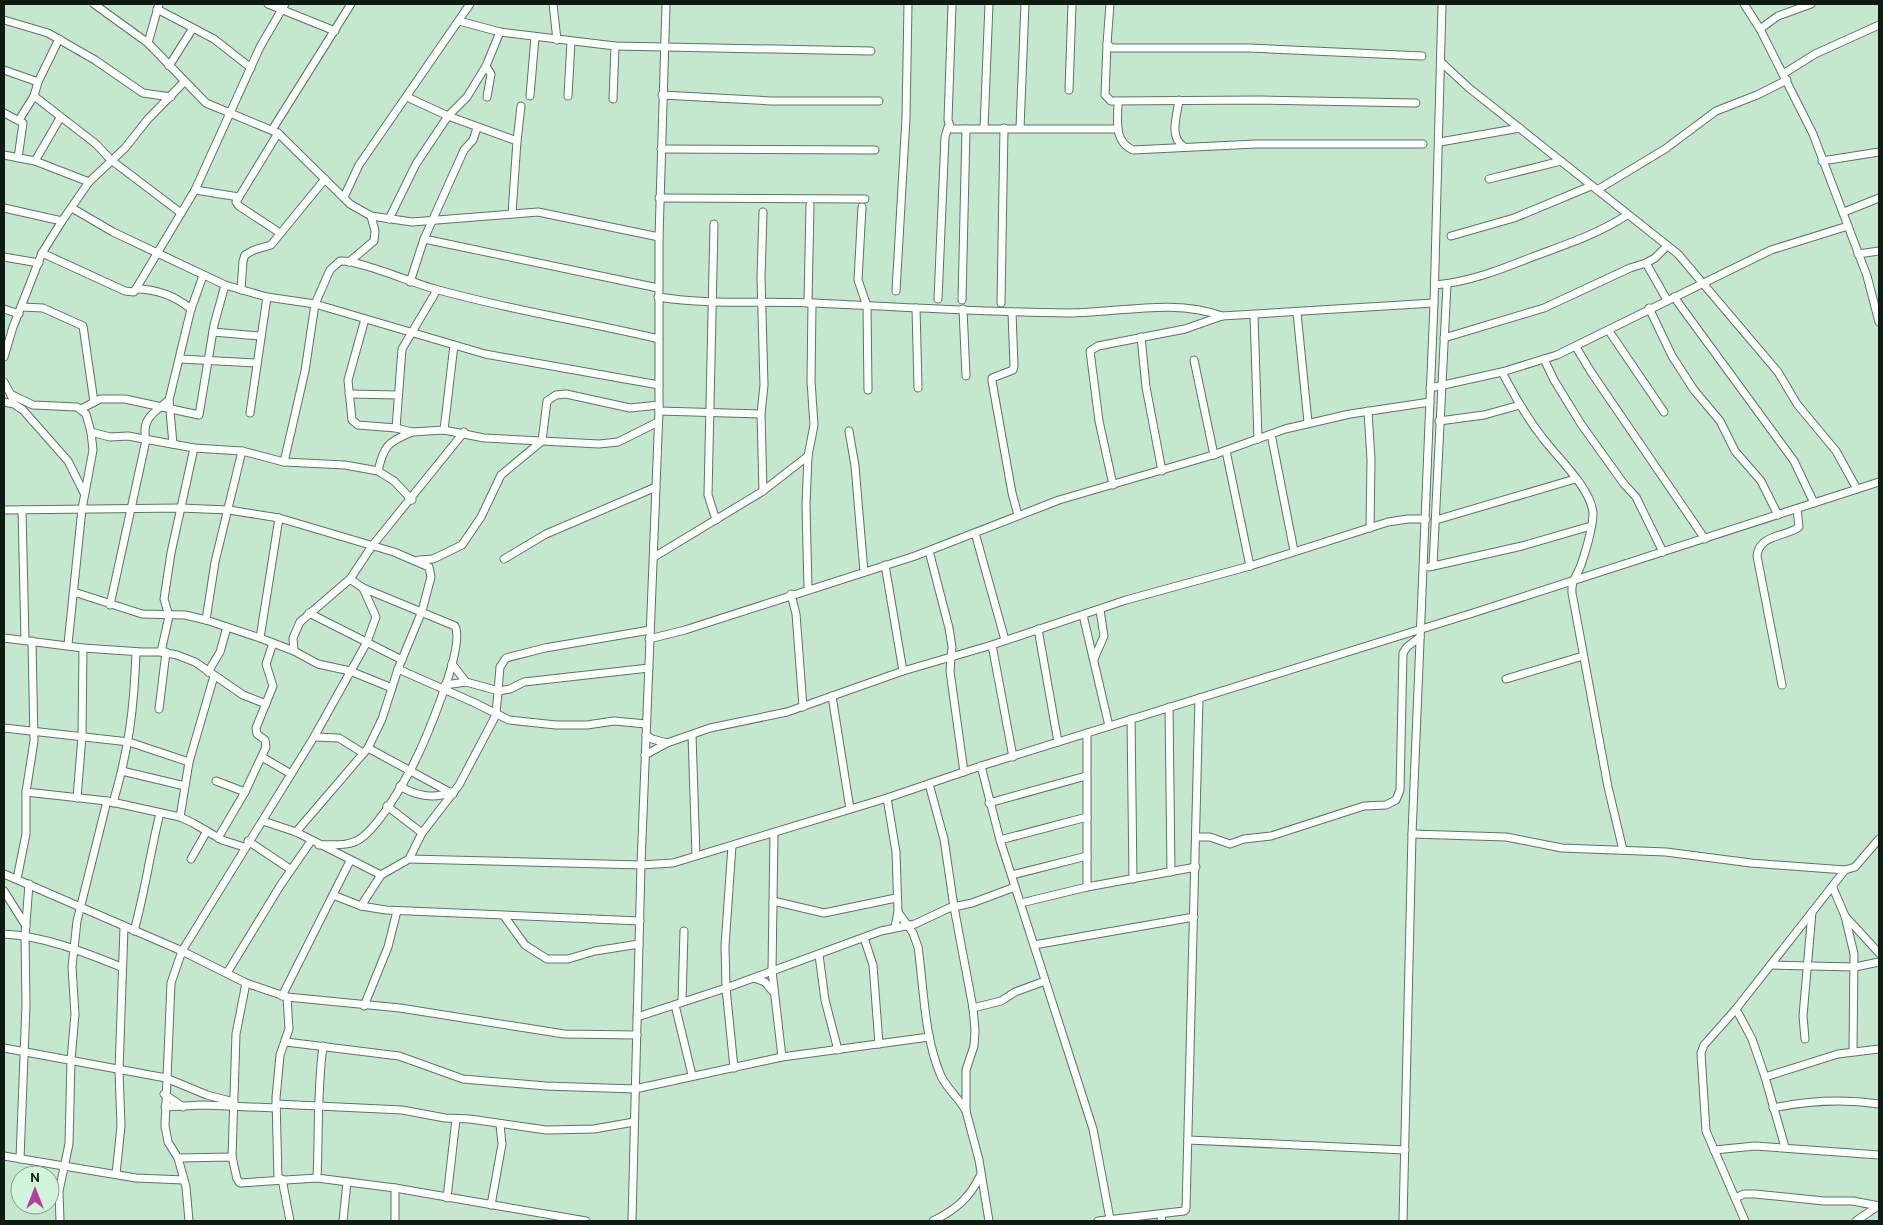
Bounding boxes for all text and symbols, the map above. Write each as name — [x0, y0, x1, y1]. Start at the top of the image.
north arrow — [10, 1165, 60, 1215]
text: N — [30, 1170, 40, 1187]

